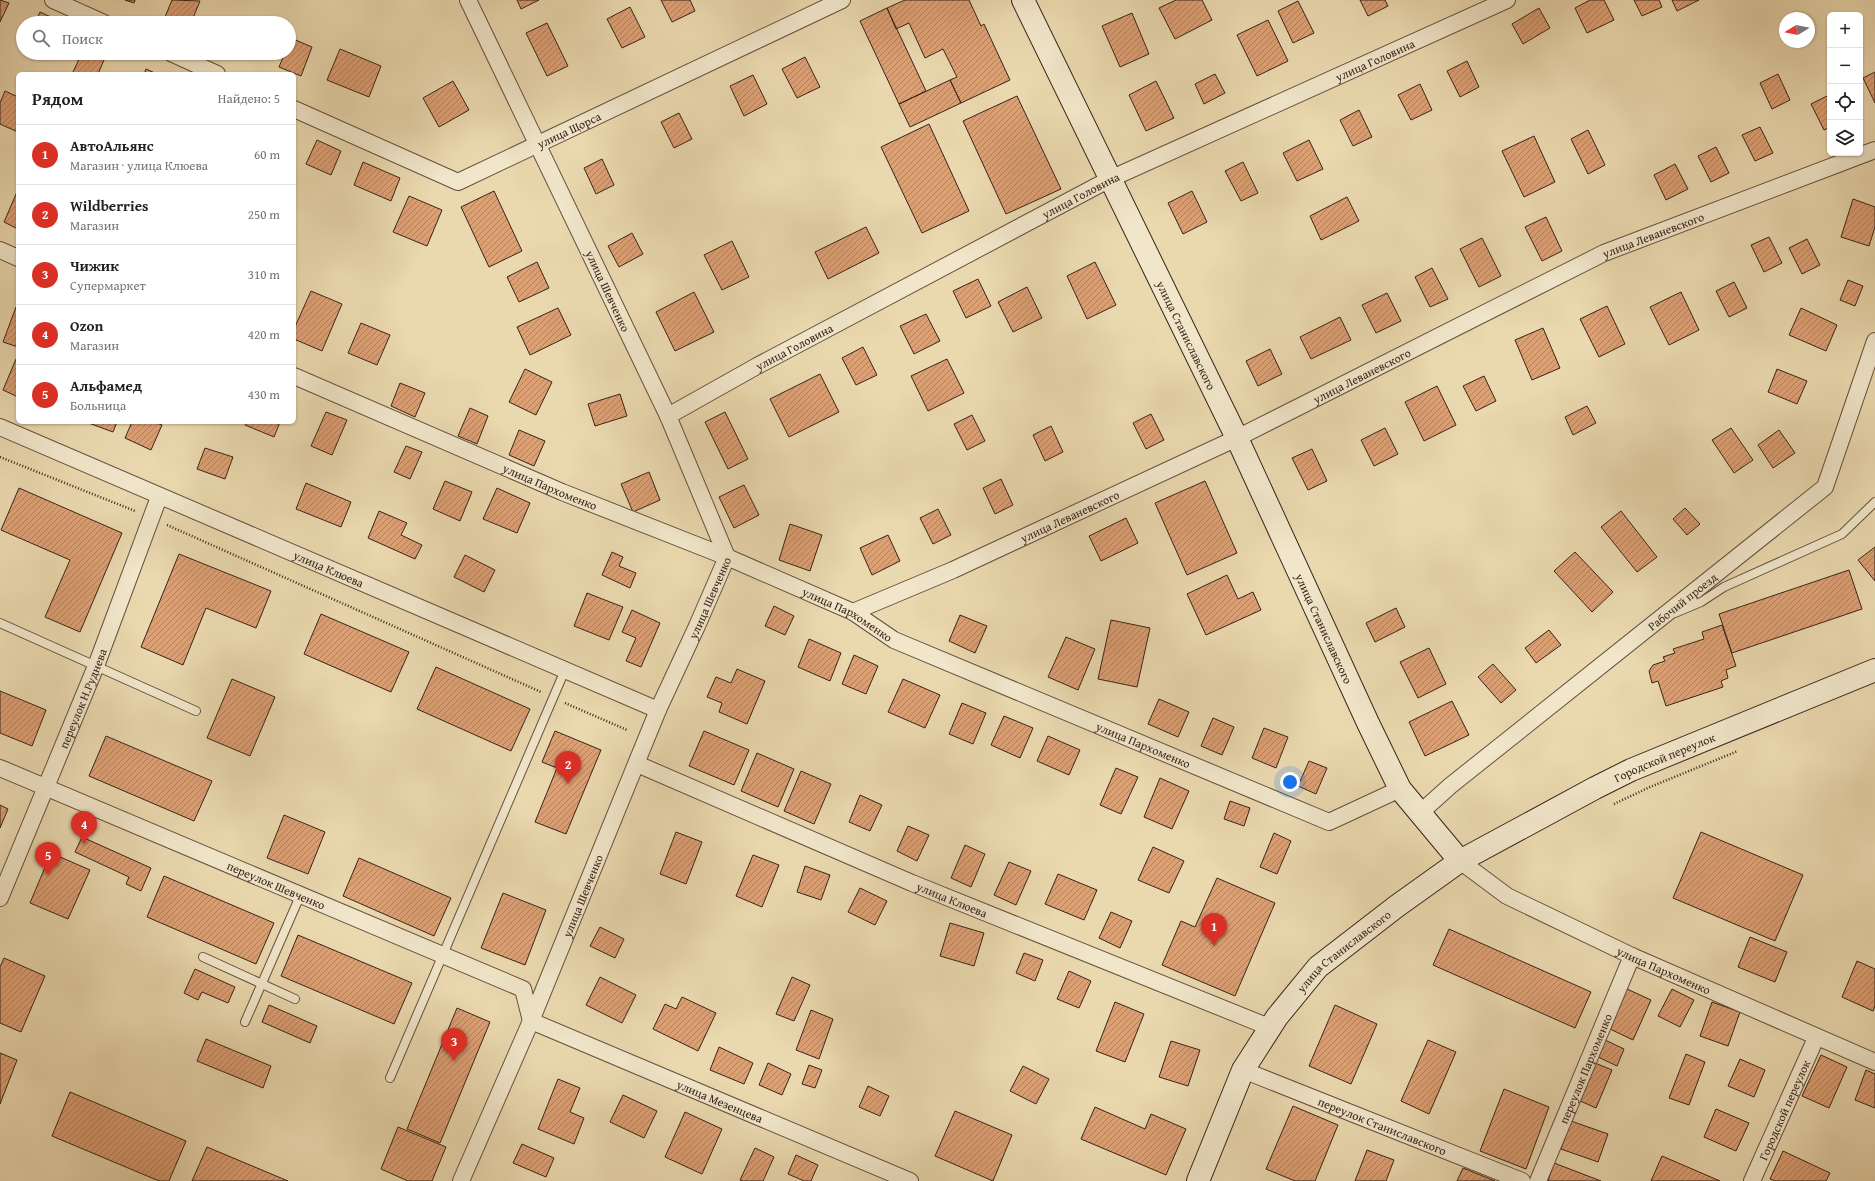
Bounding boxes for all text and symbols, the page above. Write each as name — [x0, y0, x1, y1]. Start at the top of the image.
north arrow — [1779, 12, 1815, 48]
map controls — [1827, 12, 1863, 156]
button: + — [1827, 12, 1863, 48]
search box — [16, 16, 296, 60]
icon: search — [30, 27, 52, 49]
text: Поиск — [62, 28, 103, 49]
street label: улица Головина — [1331, 34, 1417, 85]
button: − — [1827, 48, 1863, 84]
button: locate — [1827, 84, 1863, 120]
text: Рядом — [32, 86, 83, 111]
text: Найдено: 5 — [218, 89, 280, 108]
street label: улица Щорса — [533, 107, 604, 152]
button: layers — [1827, 120, 1863, 156]
text: АвтоАльянс — [70, 135, 154, 156]
text: 1 — [42, 145, 48, 164]
text: 60 m — [254, 145, 280, 164]
text: Магазин · улица Клюева — [70, 156, 208, 175]
street label: улица Головина — [1038, 167, 1122, 223]
text: Wildberries — [70, 195, 148, 216]
text: 2 — [42, 205, 48, 224]
text: 250 m — [248, 205, 280, 224]
street label: улица Леваневского — [1599, 207, 1706, 262]
text: Магазин — [70, 216, 119, 235]
street label: улица Шевченко — [581, 247, 634, 334]
text: Чижик — [70, 255, 119, 276]
text: 3 — [42, 265, 48, 284]
text: 310 m — [248, 265, 280, 284]
text: Супермаркет — [70, 276, 146, 295]
street label: улица Станиславского — [1152, 277, 1221, 393]
text: Ozon — [70, 315, 103, 336]
street label: улица Головина — [751, 319, 836, 374]
text: 4 — [42, 325, 48, 344]
text: 420 m — [248, 325, 280, 344]
text: Магазин — [70, 336, 119, 355]
street label: улица Леваневского — [1309, 344, 1413, 407]
text: Альфамед — [70, 375, 142, 396]
text: 5 — [42, 385, 48, 404]
text: 430 m — [248, 385, 280, 404]
text: Больница — [70, 396, 126, 415]
street label: улица Пархоменко — [499, 459, 600, 514]
street label: улица Леваневского — [1016, 485, 1122, 547]
street label: улица Клюева — [290, 545, 367, 591]
street label: улица Шевченко — [683, 554, 735, 642]
street label: Рабочий проезд — [1644, 568, 1721, 634]
street label: улица Станиславского — [1291, 570, 1357, 686]
street label: улица Пархоменко — [799, 582, 896, 645]
street label: переулок Н.Руднева — [54, 646, 110, 751]
street label: улица Пархоменко — [1093, 717, 1193, 772]
street label: Городской переулок — [1611, 728, 1718, 786]
pin: 2 — [555, 751, 581, 784]
your location — [1280, 772, 1300, 792]
pin: 4 — [71, 811, 97, 844]
pin: 5 — [35, 842, 61, 875]
street label: улица Шевченко — [557, 852, 607, 941]
street label: переулок Шевченко — [225, 856, 328, 913]
street label: улица Клюева — [913, 877, 990, 921]
street label: улица Станиславского — [1292, 906, 1394, 997]
pin: 1 — [1201, 913, 1227, 946]
street label: улица Пархоменко — [1613, 941, 1713, 998]
street label: переулок Пархоменко — [1554, 1011, 1616, 1126]
pin: 3 — [441, 1028, 467, 1061]
street label: Городской переулок — [1754, 1056, 1814, 1163]
street label: улица Мезенцева — [673, 1075, 766, 1127]
street label: переулок Станиславского — [1316, 1092, 1449, 1159]

